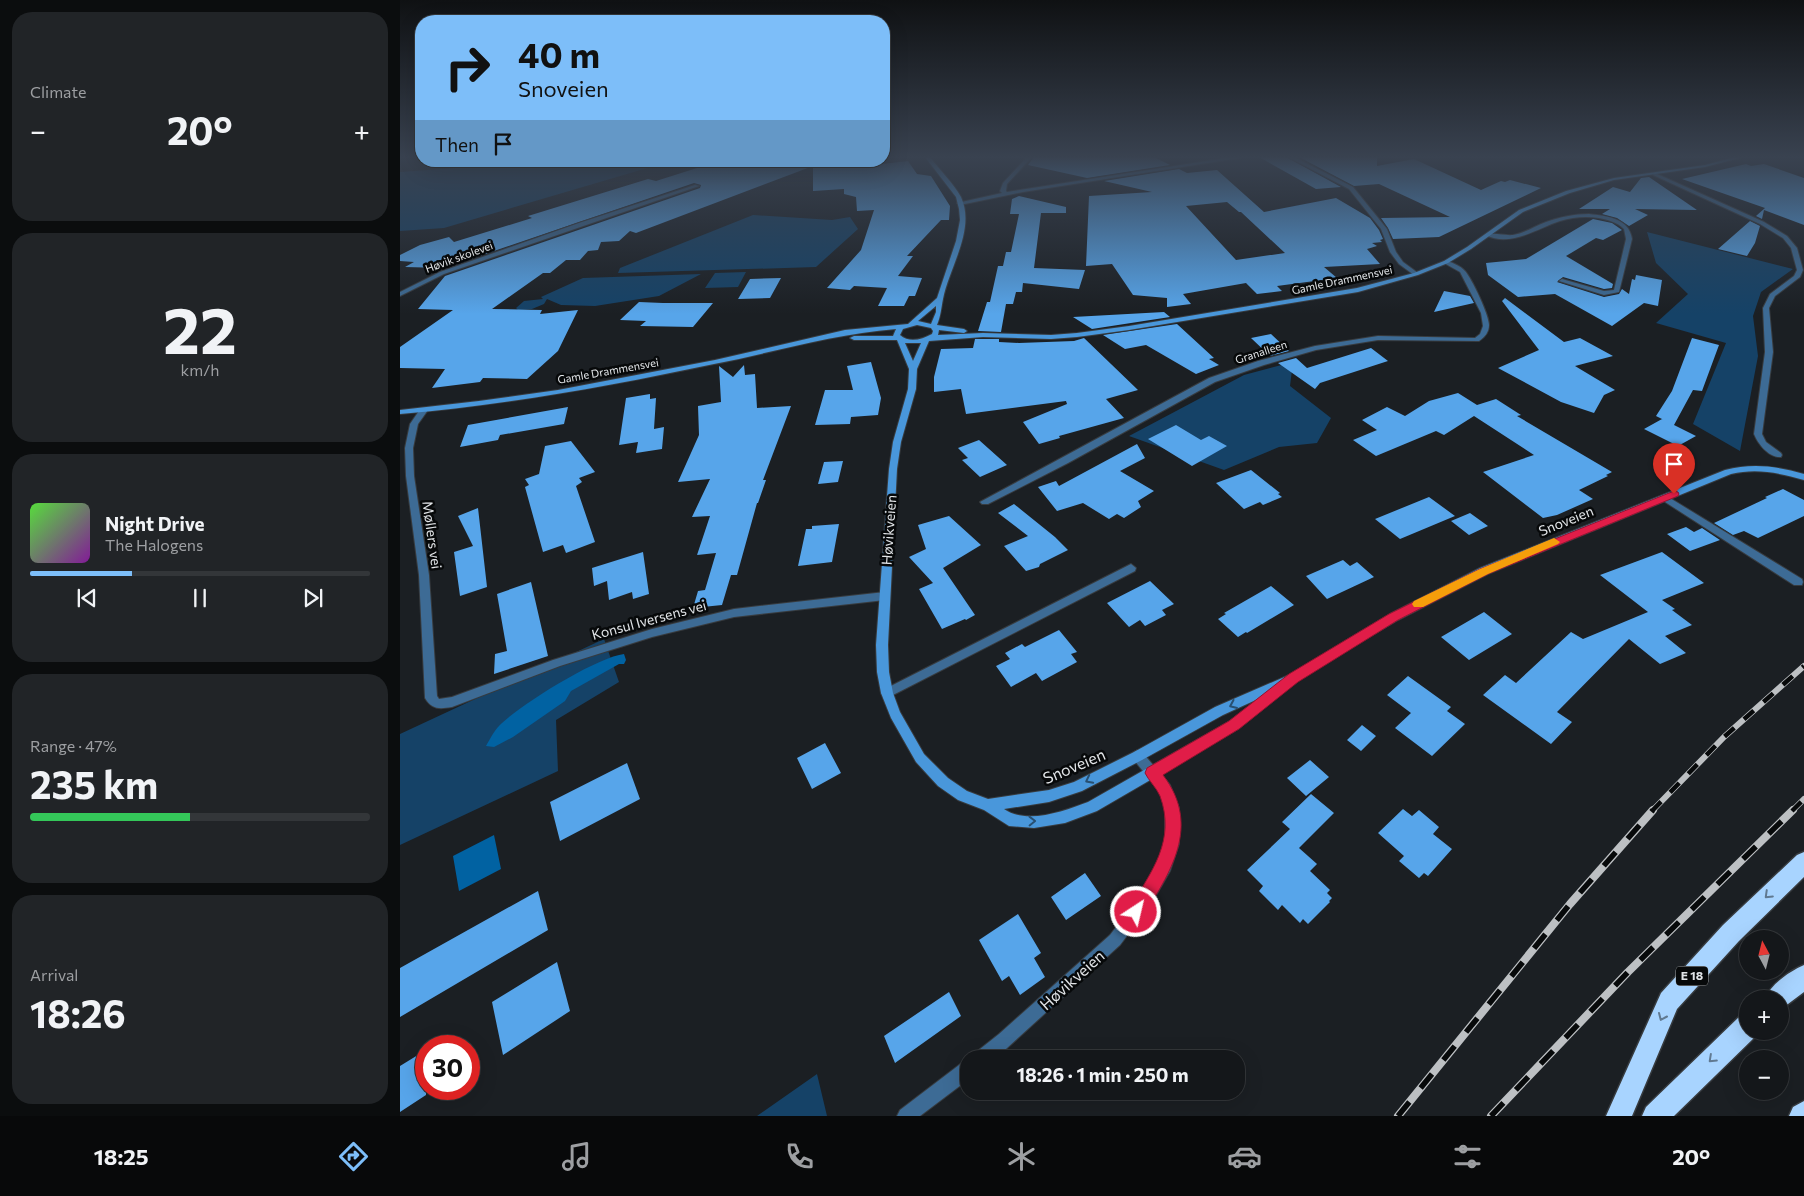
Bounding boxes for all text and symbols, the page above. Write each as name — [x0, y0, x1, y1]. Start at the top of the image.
text: 40 m — [518, 32, 600, 75]
icon: right — [435, 35, 500, 100]
text: Snoveien — [518, 75, 609, 102]
text: Climate — [30, 82, 86, 101]
text: 20° — [167, 106, 233, 153]
text: − — [30, 113, 46, 147]
text: + — [354, 113, 370, 147]
icon: arrive — [489, 130, 517, 158]
text: Then — [435, 133, 479, 156]
street label: Høvik skolevei — [423, 238, 495, 275]
street label: Gamle Drammensvei — [1290, 262, 1394, 297]
text: 22 — [163, 288, 237, 367]
street label: Granalleen — [1233, 337, 1288, 366]
street label: Gamle Drammensvei — [556, 355, 660, 386]
text: km/h — [181, 360, 219, 379]
pin — [1653, 443, 1695, 494]
icon: arrive — [1660, 450, 1688, 478]
street label: Høvikveien — [878, 494, 899, 566]
street label: Møllers vei — [419, 500, 446, 570]
street label: Snoveien — [1536, 502, 1596, 539]
text: Night Drive — [105, 512, 205, 535]
text: The Halogens — [105, 535, 203, 554]
icon: previous — [73, 584, 101, 612]
icon: pause — [186, 584, 214, 612]
icon: next — [299, 584, 327, 612]
street label: Konsul Iversens vei — [590, 596, 708, 643]
one-way arrow — [1229, 698, 1238, 709]
text: Range · 47% — [30, 736, 117, 755]
street label: Snoveien — [1040, 744, 1108, 787]
text: 235 km — [30, 760, 158, 807]
one-way arrow — [1085, 774, 1094, 784]
one-way arrow — [1028, 816, 1036, 826]
position arrow — [1109, 885, 1161, 937]
one-way arrow — [1765, 890, 1774, 899]
north arrow — [1739, 930, 1789, 980]
map controls — [1739, 930, 1789, 1100]
street label: Høvikveien — [1035, 946, 1108, 1014]
text: Arrival — [30, 965, 78, 984]
road number: E 18 — [1676, 966, 1708, 986]
text: 18:26 — [30, 989, 126, 1036]
button: + — [1739, 990, 1789, 1040]
one-way arrow — [1658, 1012, 1669, 1021]
speed limit sign: 30 — [415, 1035, 480, 1100]
button: − — [1739, 1050, 1789, 1100]
one-way arrow — [1708, 1053, 1717, 1062]
text: 18:26 · 1 min · 250 m — [1016, 1063, 1189, 1086]
icon: directions — [336, 1139, 371, 1174]
icon: music — [559, 1139, 594, 1174]
icon: phone — [782, 1139, 817, 1174]
icon: climate — [1004, 1139, 1039, 1174]
icon: car — [1227, 1139, 1262, 1174]
icon: filters — [1450, 1139, 1485, 1174]
text: 18:25 — [94, 1143, 149, 1170]
text: 20° — [1672, 1143, 1710, 1170]

